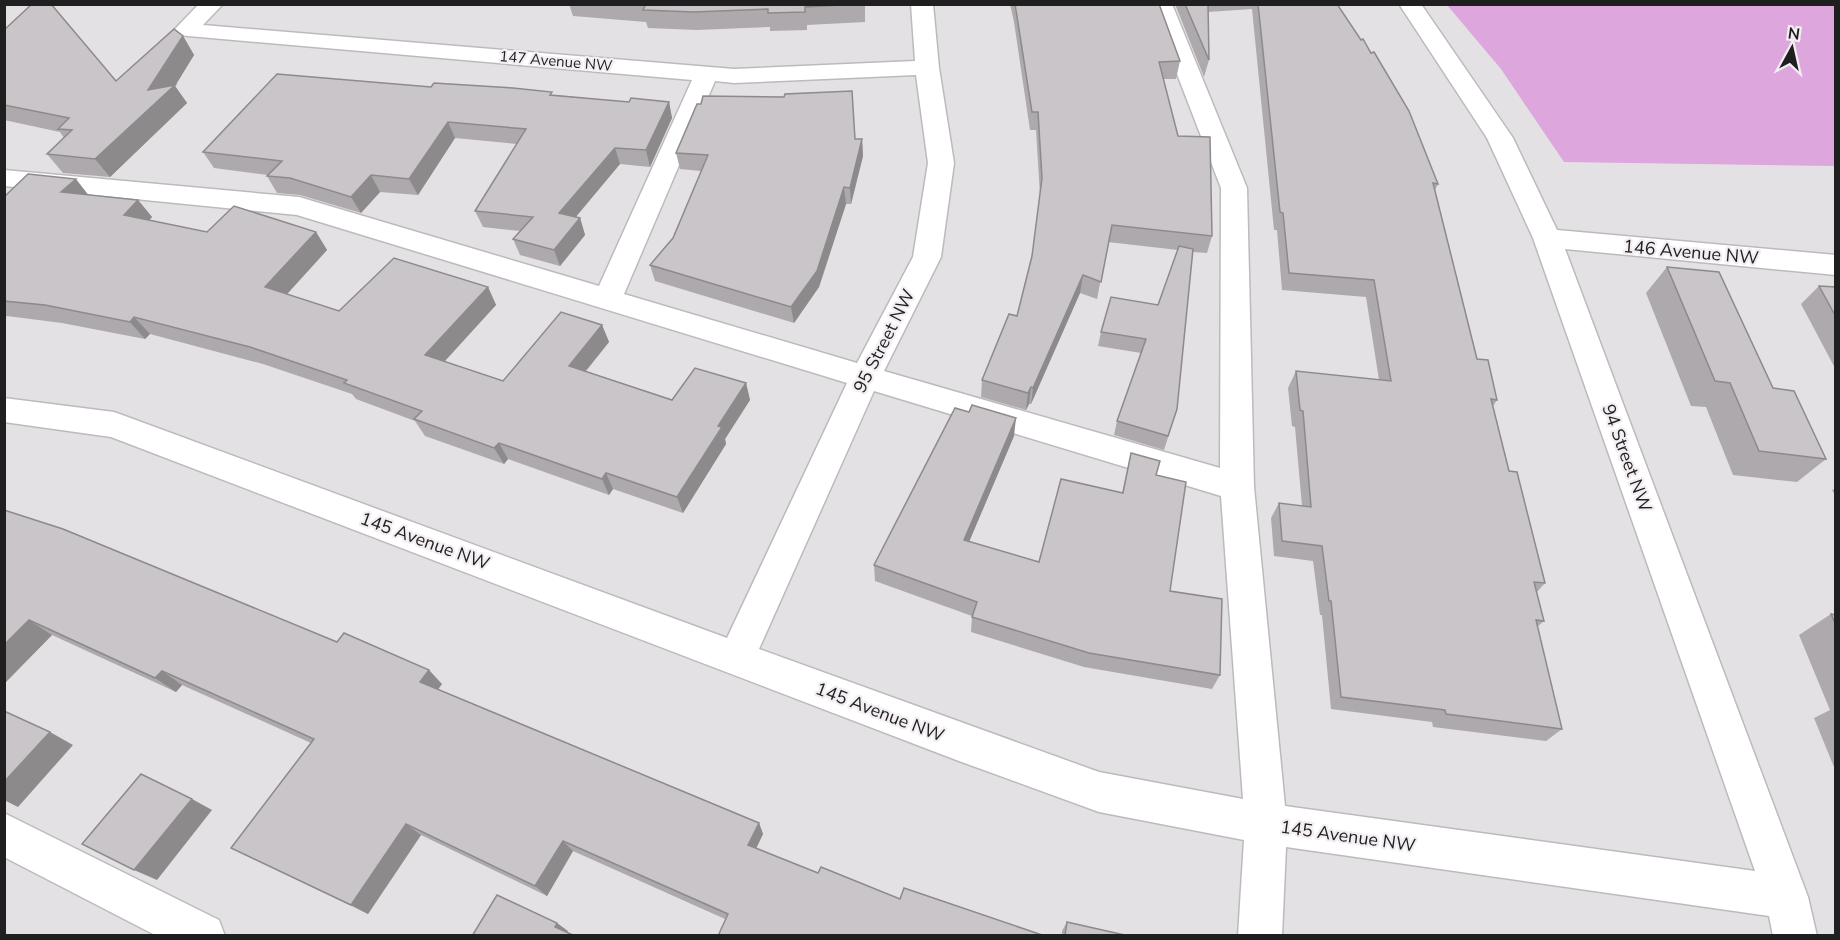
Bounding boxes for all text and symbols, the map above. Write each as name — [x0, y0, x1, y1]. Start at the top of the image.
north arrow — [1762, 18, 1822, 78]
text: N — [1786, 22, 1801, 46]
street label: 147 Avenue NW — [499, 46, 614, 76]
street label: 146 Avenue NW — [1622, 234, 1760, 270]
street label: 95 Street NW — [848, 285, 920, 397]
street label: 94 Street NW — [1596, 401, 1658, 515]
street label: 145 Avenue NW — [357, 506, 493, 576]
street label: 145 Avenue NW — [812, 676, 948, 748]
street label: 145 Avenue NW — [1279, 815, 1417, 857]

